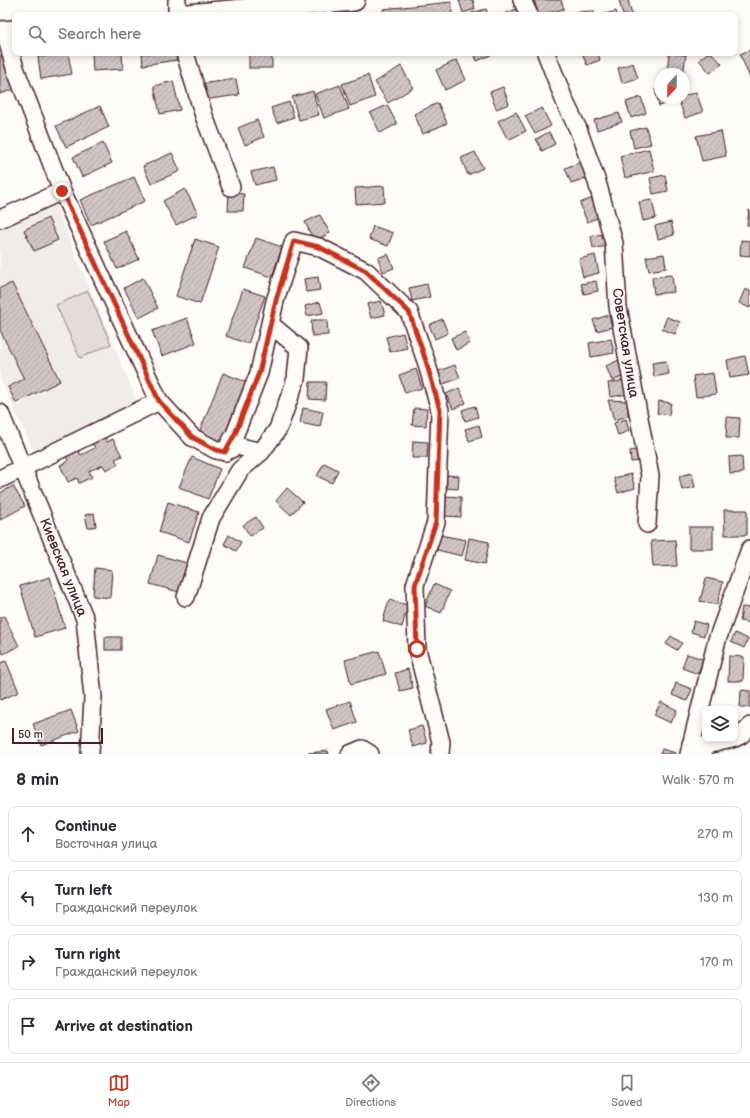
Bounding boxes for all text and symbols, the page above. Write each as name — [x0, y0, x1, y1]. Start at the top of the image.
search box — [12, 12, 738, 56]
icon: search — [26, 23, 48, 45]
text: Search here — [58, 25, 141, 44]
north arrow — [654, 68, 690, 104]
route end — [53, 182, 71, 200]
street label: Советская улица — [608, 287, 643, 400]
street label: Киевская улица — [36, 516, 91, 620]
route start — [408, 640, 426, 658]
map controls — [702, 706, 738, 742]
button: layers — [702, 706, 738, 742]
scale bar — [12, 726, 103, 745]
text: 50 m — [18, 728, 43, 741]
text: 8 min — [16, 770, 59, 790]
text: Walk · 570 m — [662, 772, 734, 788]
text: Continue — [55, 817, 117, 836]
icon: ahead — [17, 823, 39, 845]
text: 270 m — [697, 826, 733, 842]
text: Восточная улица — [55, 836, 157, 852]
text: Turn left — [55, 881, 112, 900]
icon: left — [17, 887, 39, 909]
text: 130 m — [698, 890, 733, 906]
text: Гражданский переулок — [55, 900, 197, 916]
text: Turn right — [55, 945, 120, 964]
icon: right — [17, 951, 39, 973]
text: 170 m — [700, 954, 733, 970]
text: Гражданский переулок — [55, 964, 197, 980]
icon: arrive — [17, 1015, 39, 1037]
text: Arrive at destination — [55, 1017, 193, 1036]
tab: Map — [108, 1072, 130, 1109]
tab: Directions — [345, 1072, 396, 1109]
tab: Saved — [611, 1072, 642, 1109]

